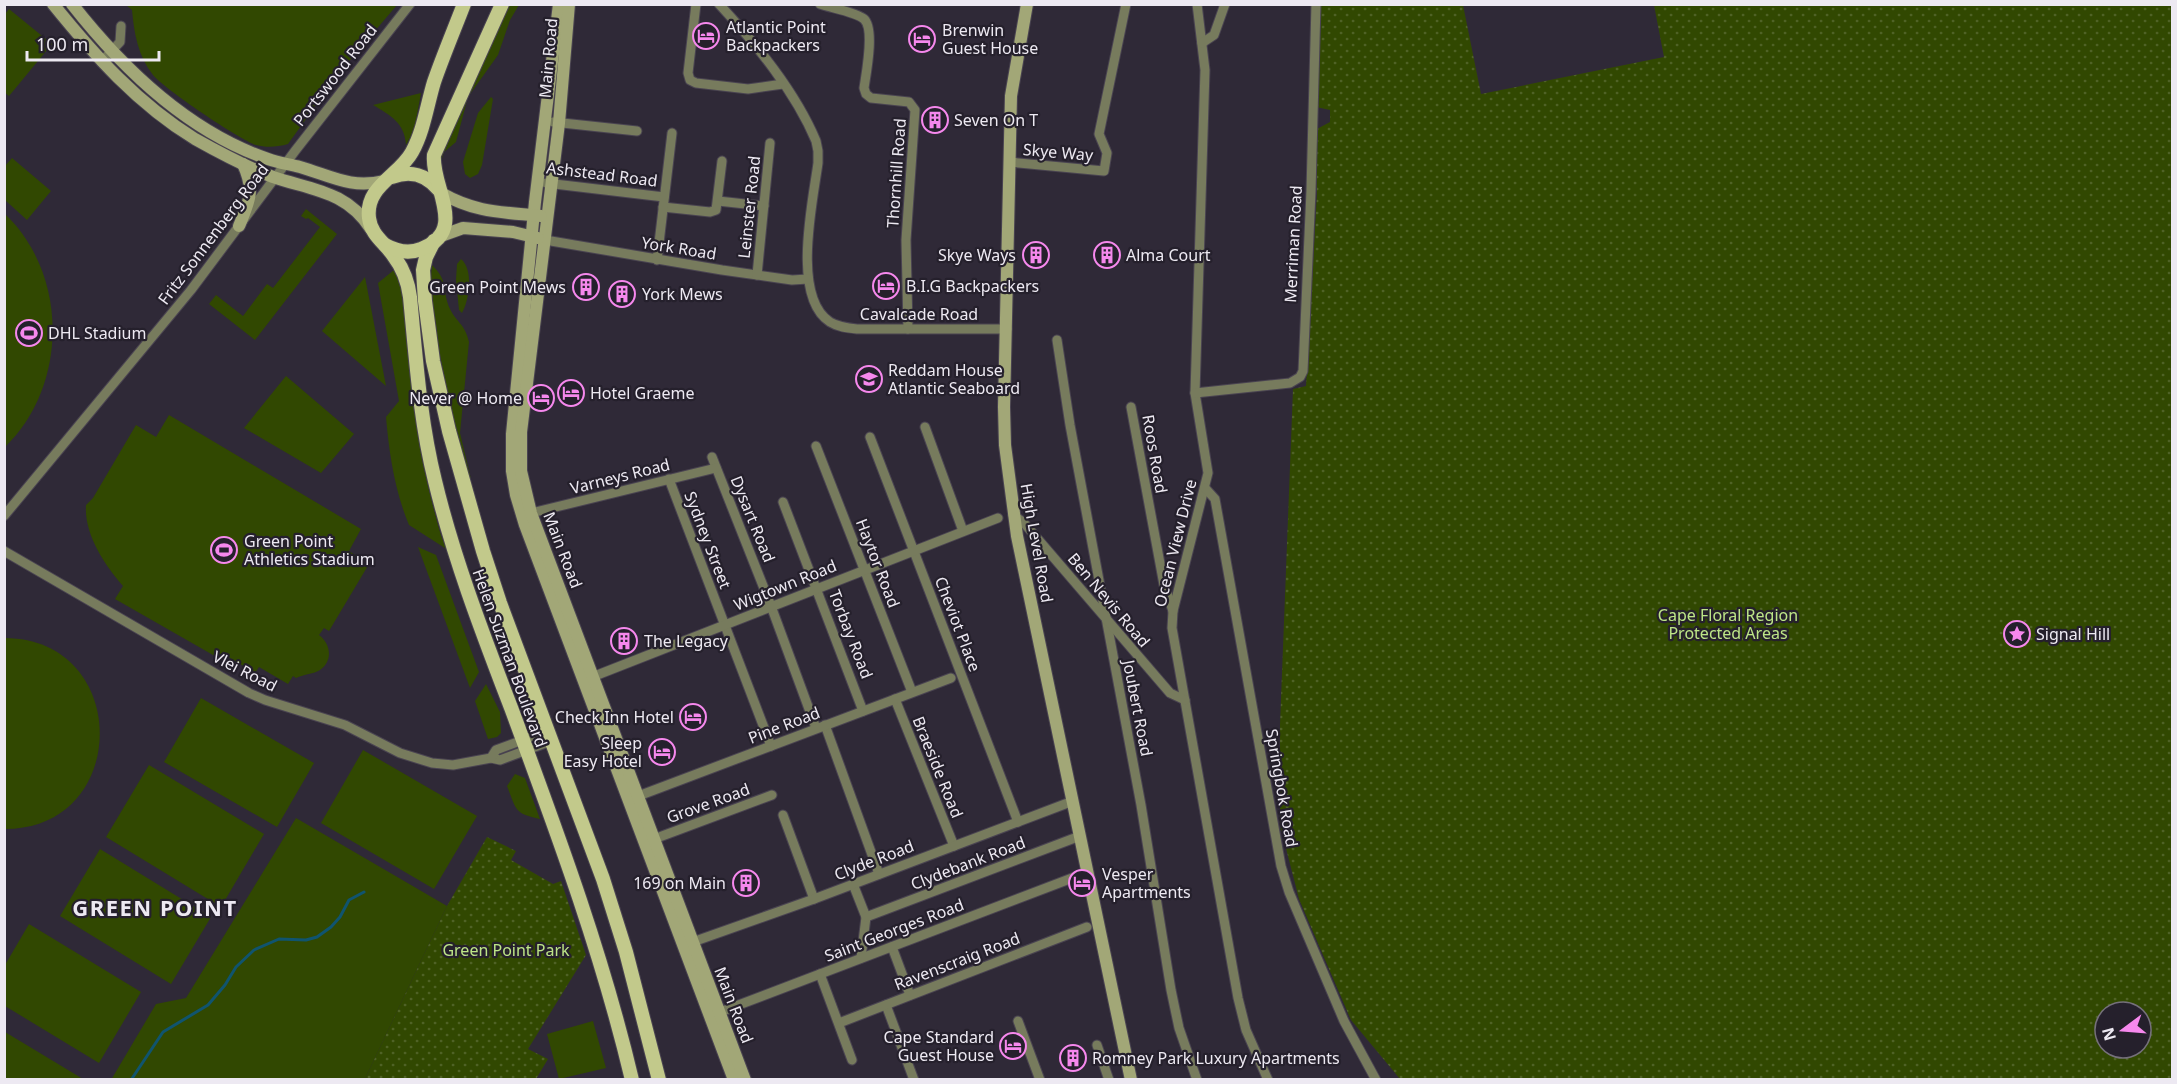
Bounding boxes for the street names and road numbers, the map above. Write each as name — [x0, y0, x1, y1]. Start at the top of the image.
street label: Main Road — [534, 17, 562, 99]
street label: Portswood Road — [288, 19, 382, 131]
street label: Thornhill Road — [881, 117, 911, 229]
street label: Skye Way — [1022, 138, 1095, 166]
street label: Leinster Road — [733, 155, 765, 259]
street label: Ashstead Road — [545, 156, 659, 192]
street label: Fritz Sonnenberg Road — [153, 159, 273, 309]
street label: Merriman Road — [1279, 185, 1307, 303]
street label: York Road — [640, 231, 718, 265]
street label: Cavalcade Road — [860, 303, 978, 325]
street label: Roos Road — [1137, 413, 1173, 495]
street label: Varneys Road — [568, 453, 672, 499]
street label: Dysart Road — [726, 472, 780, 566]
street label: Ocean View Drive — [1148, 477, 1202, 609]
street label: High Level Road — [1016, 482, 1058, 604]
street label: Sydney Street — [679, 488, 737, 592]
street label: Main Road — [538, 509, 588, 591]
street label: Haytor Road — [851, 515, 905, 611]
street label: Ben Nevis Road — [1063, 548, 1155, 652]
street label: Wigtown Road — [730, 554, 840, 616]
street label: Helen Suzman Boulevard — [467, 566, 553, 750]
street label: Cheviot Place — [930, 573, 986, 675]
street label: Torbay Road — [824, 586, 878, 682]
street label: Vlei Road — [209, 645, 281, 697]
street label: Joubert Road — [1117, 656, 1158, 758]
street label: Pine Road — [745, 701, 823, 749]
street label: Braeside Road — [908, 713, 968, 821]
street label: Springbok Road — [1261, 727, 1303, 849]
street label: Grove Road — [663, 778, 753, 828]
street label: Clydebank Road — [908, 831, 1028, 895]
street label: Clyde Road — [831, 835, 917, 885]
street label: Saint Georges Road — [821, 893, 967, 967]
street label: Ravenscraig Road — [891, 927, 1023, 995]
street label: Main Road — [709, 964, 759, 1046]

